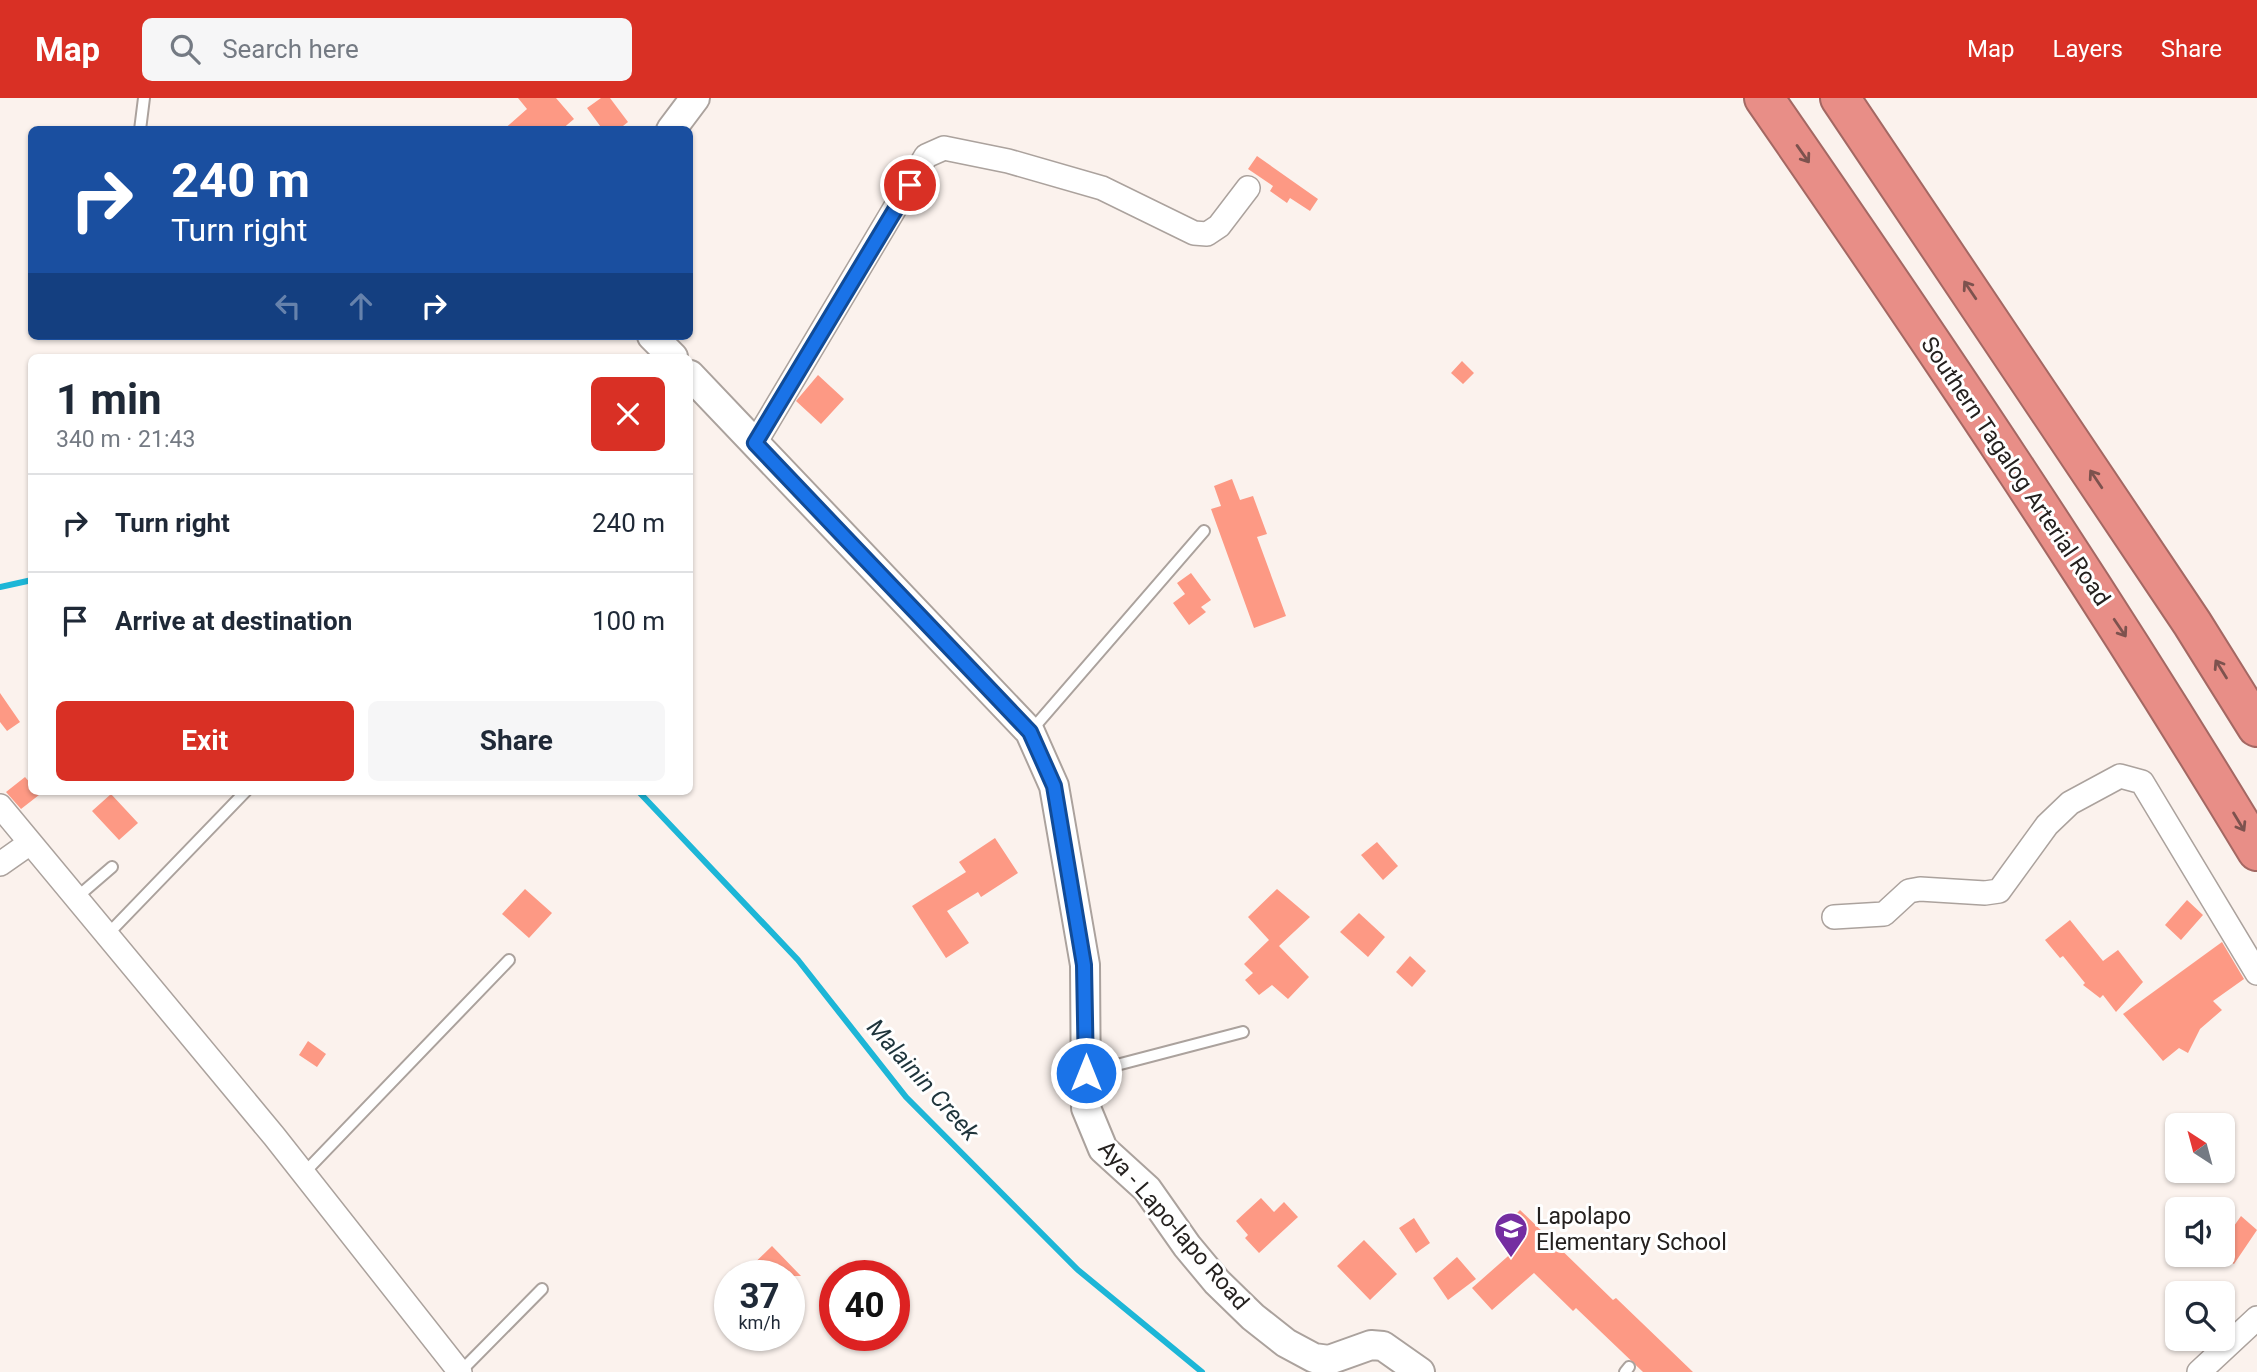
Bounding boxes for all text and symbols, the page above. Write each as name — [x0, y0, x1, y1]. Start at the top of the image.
search box — [142, 18, 632, 81]
text: Map — [35, 30, 100, 69]
icon: search — [166, 30, 204, 68]
text: Search here — [222, 34, 359, 64]
text: Map — [1967, 35, 2015, 63]
text: Layers — [2053, 35, 2123, 63]
text: Share — [2161, 35, 2222, 63]
one-way arrow — [1795, 144, 1810, 163]
text: 240 m — [171, 152, 310, 209]
icon: right — [56, 154, 147, 245]
pin — [880, 155, 940, 215]
icon: arrive — [891, 166, 929, 204]
text: Turn right — [171, 211, 307, 249]
one-way arrow — [1963, 280, 1977, 300]
icon: left — [269, 287, 307, 325]
icon: ahead — [342, 287, 380, 325]
icon: right — [415, 287, 453, 325]
street label: Southern Tagalog Arterial Road — [1915, 332, 2116, 611]
text: 1 min — [56, 375, 162, 424]
button: close — [591, 377, 665, 451]
text: 340 m · 21:43 — [56, 426, 195, 453]
one-way arrow — [2089, 470, 2103, 489]
icon: right — [56, 504, 94, 542]
text: Turn right — [115, 508, 230, 538]
text: 240 m — [592, 508, 665, 538]
icon: arrive — [56, 602, 94, 640]
text: Arrive at destination — [115, 606, 352, 636]
text: 100 m — [592, 606, 665, 636]
one-way arrow — [2113, 618, 2128, 637]
one-way arrow — [2213, 660, 2227, 680]
button: Exit — [56, 701, 354, 781]
button: Share — [368, 701, 665, 781]
one-way arrow — [2233, 811, 2247, 831]
water label: Malainin Creek — [861, 1014, 986, 1147]
position arrow — [1049, 1036, 1123, 1110]
north arrow — [2165, 1113, 2235, 1183]
map controls — [2165, 1113, 2235, 1351]
street label: Aya - Lapo-lapo Road — [1093, 1135, 1254, 1315]
button: sound — [2165, 1197, 2235, 1267]
place label: Lapolapo Elementary School — [1536, 1203, 1727, 1256]
school or university icon: Lapolapo Elementary School — [1492, 1210, 1530, 1259]
speed limit sign: 40 — [819, 1260, 910, 1351]
text: 37 — [739, 1276, 780, 1317]
button: search — [2165, 1281, 2235, 1351]
text: km/h — [738, 1312, 781, 1333]

